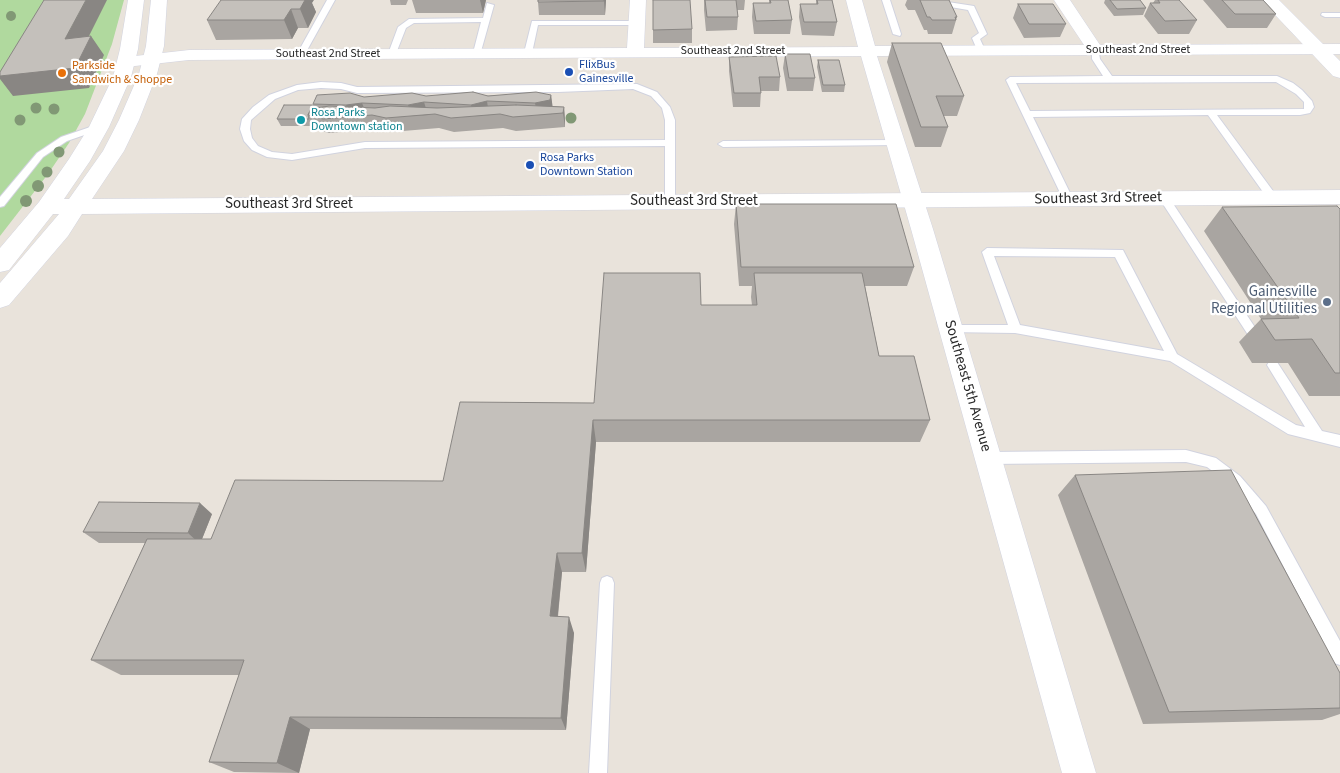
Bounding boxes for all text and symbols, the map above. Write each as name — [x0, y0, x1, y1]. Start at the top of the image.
street label: Southeast 2nd Street — [1086, 43, 1190, 57]
street label: Southeast 2nd Street — [681, 44, 785, 58]
street label: Southeast 2nd Street — [276, 47, 380, 61]
place label: FlixBus Gainesville — [579, 58, 634, 86]
place label: Parkside Sandwich & Shoppe — [72, 59, 172, 87]
marker: FlixBus Gainesville — [563, 66, 575, 78]
marker: Parkside Sandwich & Shoppe — [56, 67, 68, 79]
place label: Rosa Parks Downtown station — [311, 106, 403, 134]
marker: Rosa Parks Downtown station — [295, 114, 307, 126]
place label: Rosa Parks Downtown Station — [540, 151, 633, 179]
marker: Rosa Parks Downtown Station — [524, 159, 536, 171]
street label: Southeast 3rd Street — [1034, 189, 1162, 209]
street label: Southeast 3rd Street — [630, 193, 758, 211]
street label: Southeast 3rd Street — [225, 196, 353, 214]
place label: Gainesville Regional Utilities — [1211, 284, 1317, 319]
marker: Gainesville Regional Utilities — [1321, 296, 1333, 308]
street label: Southeast 5th Avenue — [940, 318, 994, 454]

